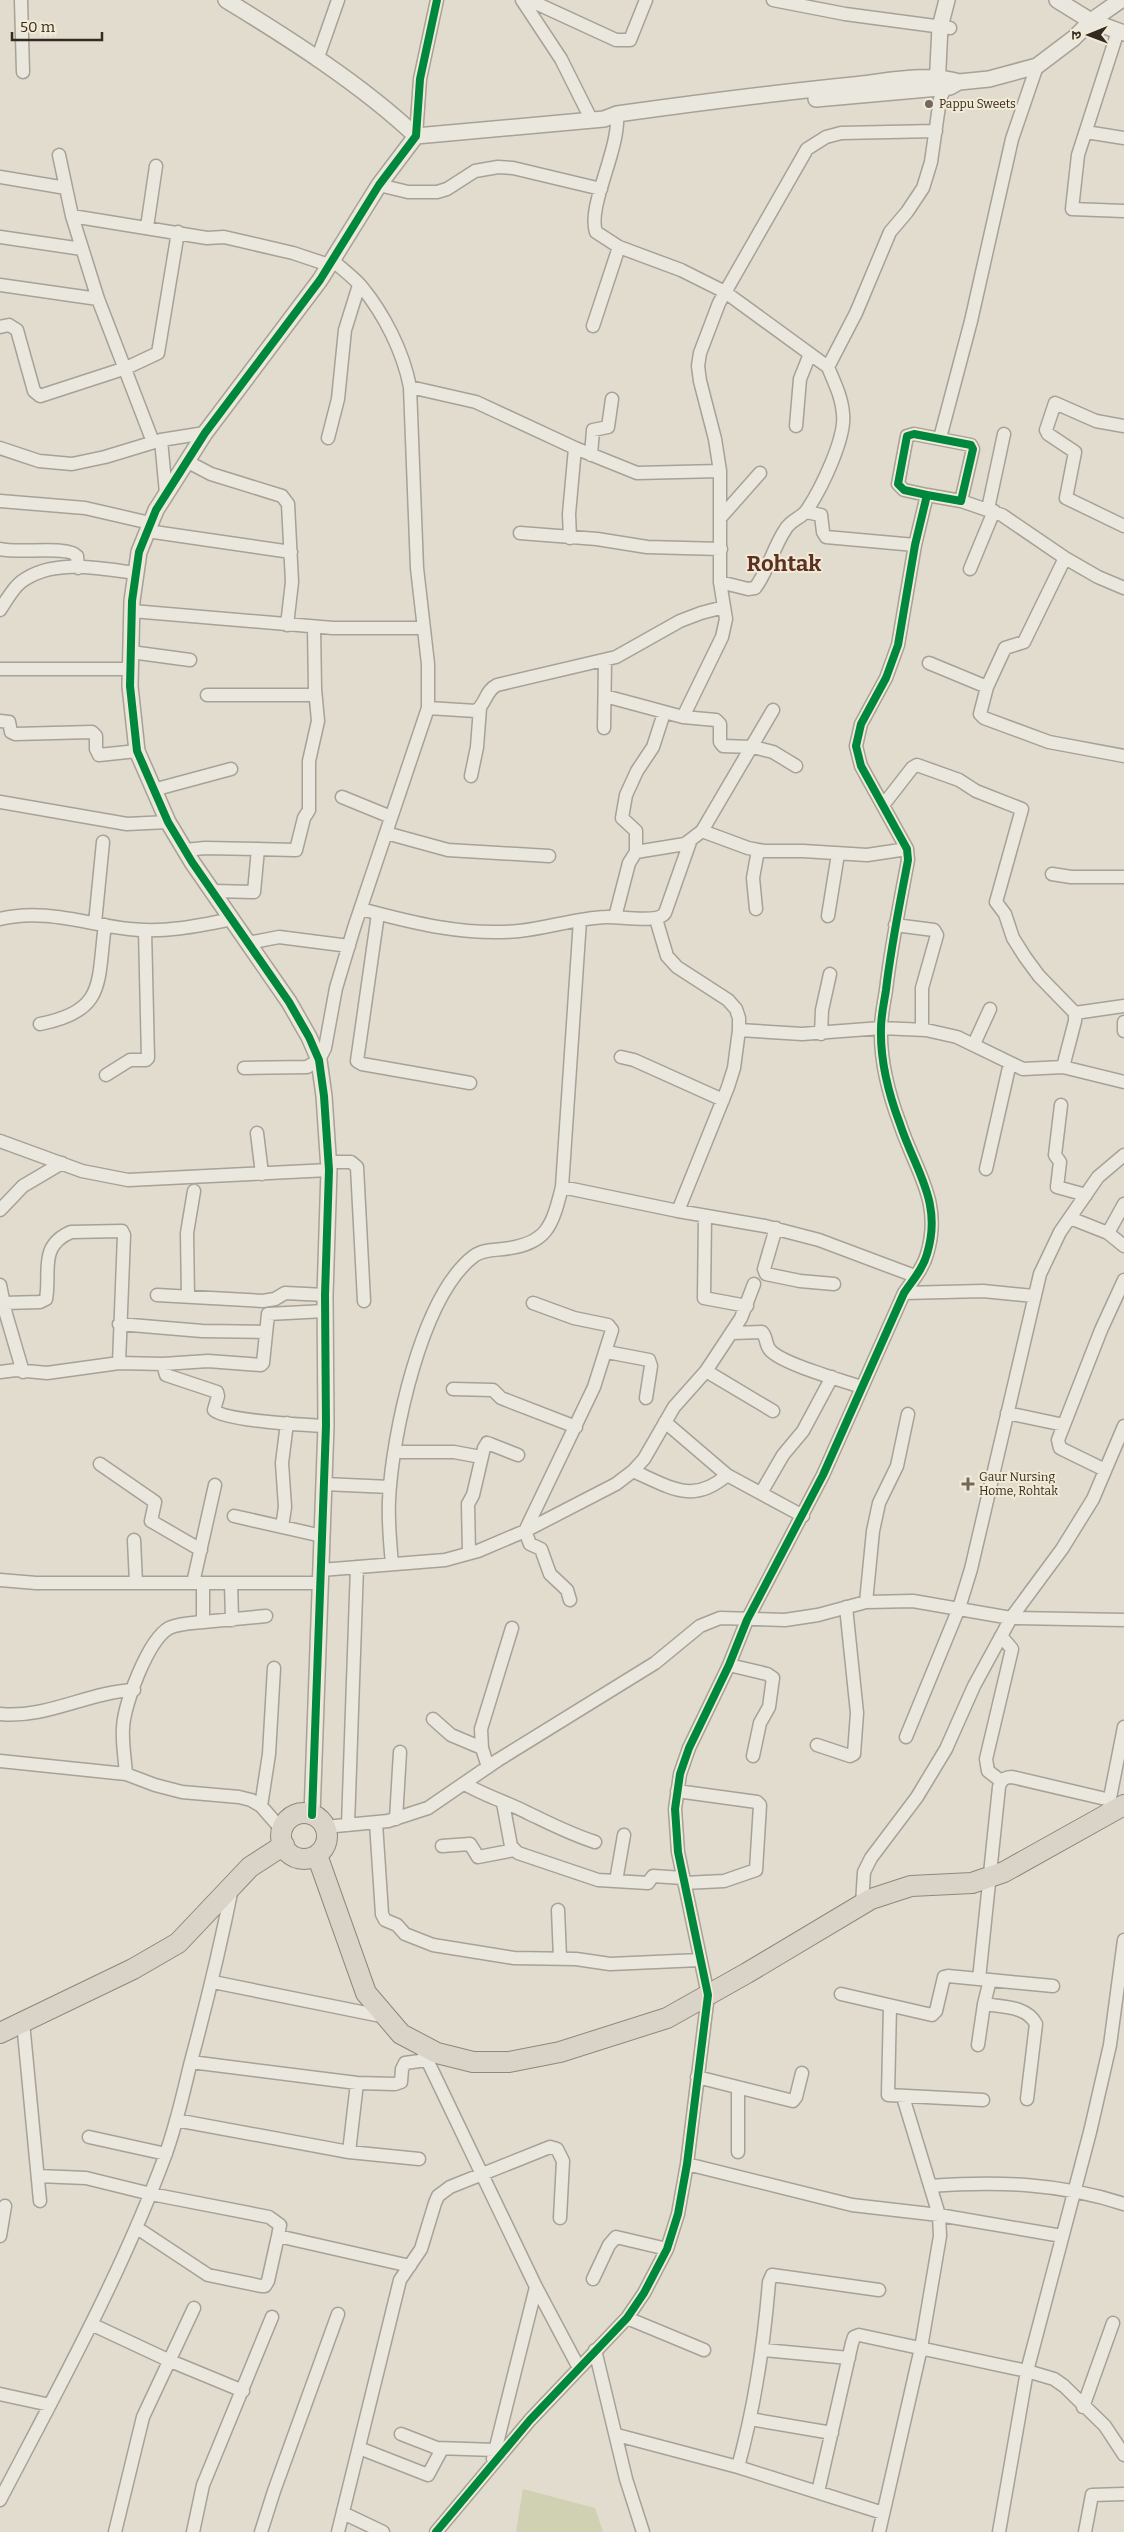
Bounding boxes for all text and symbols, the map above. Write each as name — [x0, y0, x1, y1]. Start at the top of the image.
scale bar — [12, 10, 102, 42]
north arrow — [1064, 10, 1114, 60]
text: 50 m — [20, 18, 56, 36]
text: उ — [1068, 30, 1085, 39]
place label: Pappu Sweets — [939, 97, 1016, 111]
marker: Pappu Sweets — [923, 98, 935, 110]
district label: Rohtak — [747, 550, 821, 577]
place label: Gaur Nursing Home, Rohtak — [979, 1470, 1058, 1498]
marker: Gaur Nursing Home, Rohtak — [961, 1477, 975, 1491]

